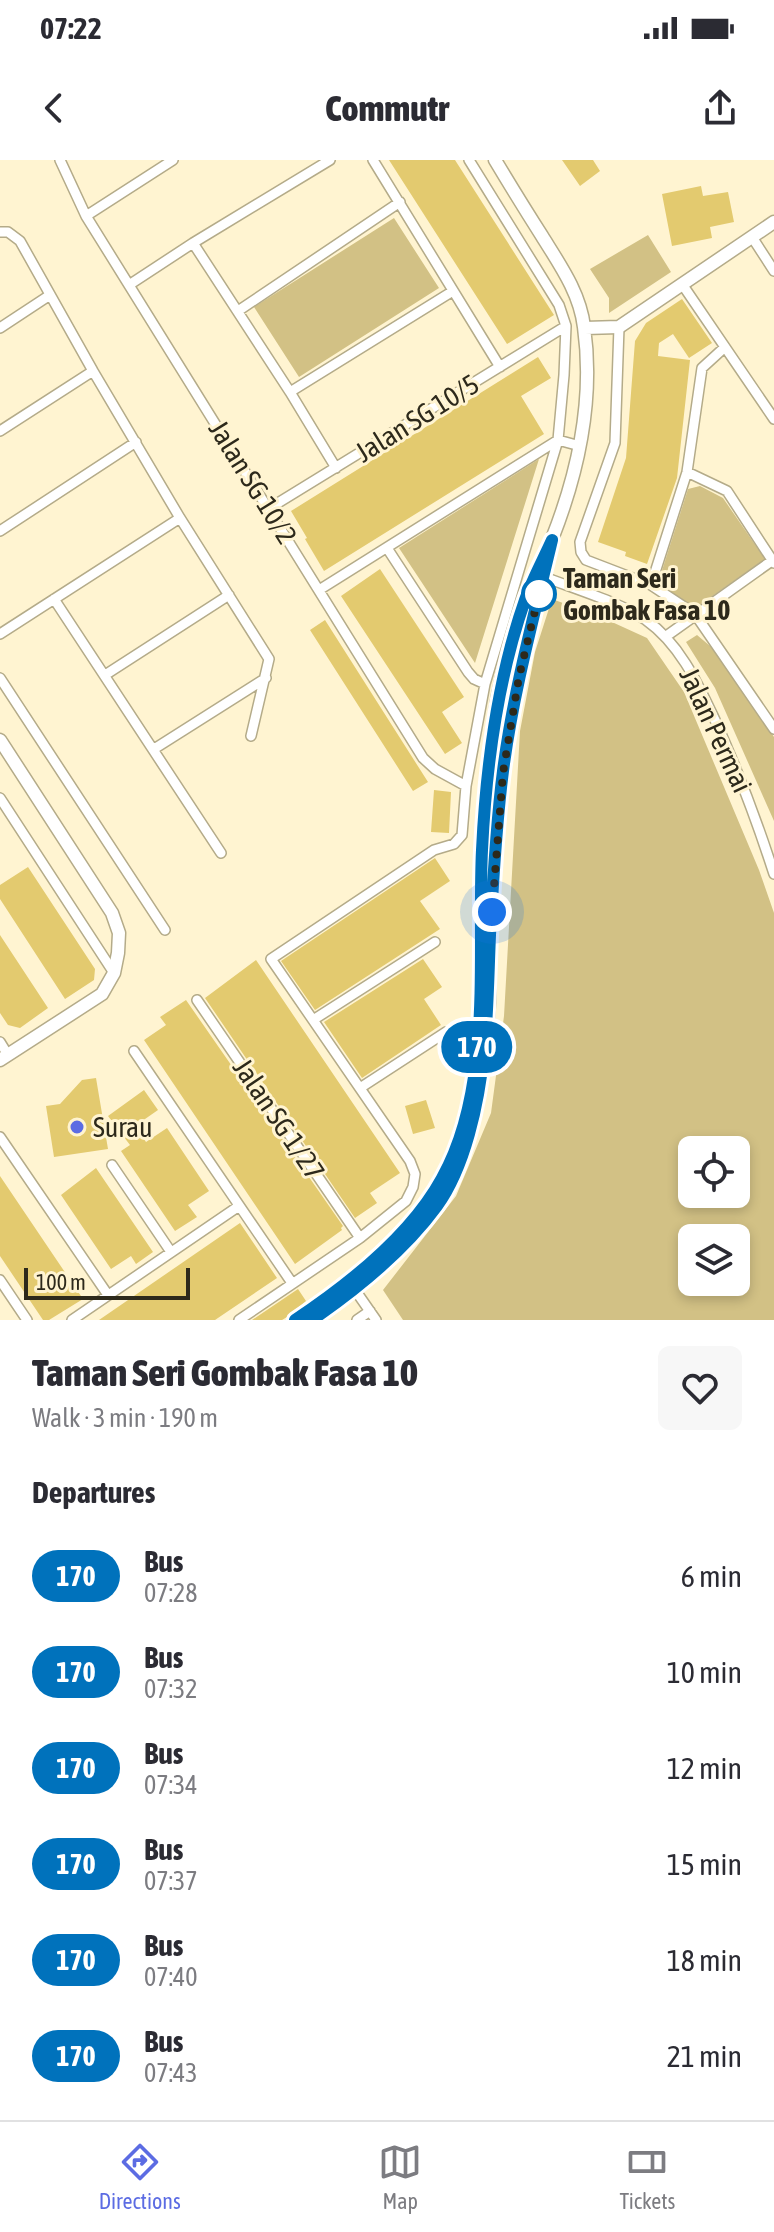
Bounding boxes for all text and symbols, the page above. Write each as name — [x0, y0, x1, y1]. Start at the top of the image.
text: 07:22 — [40, 11, 102, 45]
icon: back — [32, 86, 76, 130]
icon: share — [698, 86, 742, 130]
text: Commutr — [325, 87, 449, 129]
street label: Jalan SG 10/5 — [349, 368, 485, 468]
street label: Jalan SG 10/2 — [203, 414, 303, 550]
place label: Taman Seri Gombak Fasa 10 — [563, 562, 730, 626]
marker: Taman Seri Gombak Fasa 10 — [522, 577, 556, 611]
street label: Jalan Permai — [673, 663, 759, 797]
your location — [472, 892, 512, 932]
line badge: 170 — [431, 1021, 523, 1073]
text: 170 — [457, 1031, 497, 1063]
street label: Jalan SG 1/27 — [227, 1052, 331, 1186]
place label: Surau — [93, 1111, 153, 1143]
marker: Surau — [68, 1118, 86, 1136]
map controls — [678, 1136, 750, 1296]
button: locate — [678, 1136, 750, 1208]
button: layers — [678, 1224, 750, 1296]
scale bar — [24, 1264, 190, 1300]
text: 100 m — [36, 1269, 86, 1295]
button: heart — [658, 1346, 742, 1430]
text: Taman Seri Gombak Fasa 10 — [32, 1351, 418, 1394]
text: Walk · 3 min · 190 m — [32, 1403, 218, 1433]
text: Departures — [32, 1475, 155, 1509]
text: Bus — [144, 1544, 183, 1578]
text: 6 min — [681, 1559, 742, 1593]
text: 170 — [56, 1560, 96, 1592]
text: 07:28 — [144, 1578, 198, 1608]
text: Bus — [144, 1640, 183, 1674]
text: 10 min — [667, 1655, 742, 1689]
text: 170 — [56, 1656, 96, 1688]
text: 07:32 — [144, 1674, 198, 1704]
text: Bus — [144, 1736, 183, 1770]
text: 12 min — [667, 1751, 742, 1785]
text: 170 — [56, 1752, 96, 1784]
text: 07:34 — [144, 1770, 198, 1800]
text: Bus — [144, 1832, 183, 1866]
text: 15 min — [667, 1847, 742, 1881]
text: 170 — [56, 1848, 96, 1880]
text: 07:37 — [144, 1866, 198, 1896]
text: Bus — [144, 1928, 183, 1962]
text: 18 min — [667, 1943, 742, 1977]
text: 170 — [56, 1944, 96, 1976]
text: 07:40 — [144, 1962, 198, 1992]
text: Bus — [144, 2024, 183, 2058]
text: 21 min — [667, 2039, 742, 2073]
text: 170 — [56, 2040, 96, 2072]
text: 07:43 — [144, 2058, 198, 2088]
tab: Directions — [99, 2140, 181, 2214]
tab: Map — [378, 2140, 422, 2214]
tab: Tickets — [620, 2140, 675, 2214]

